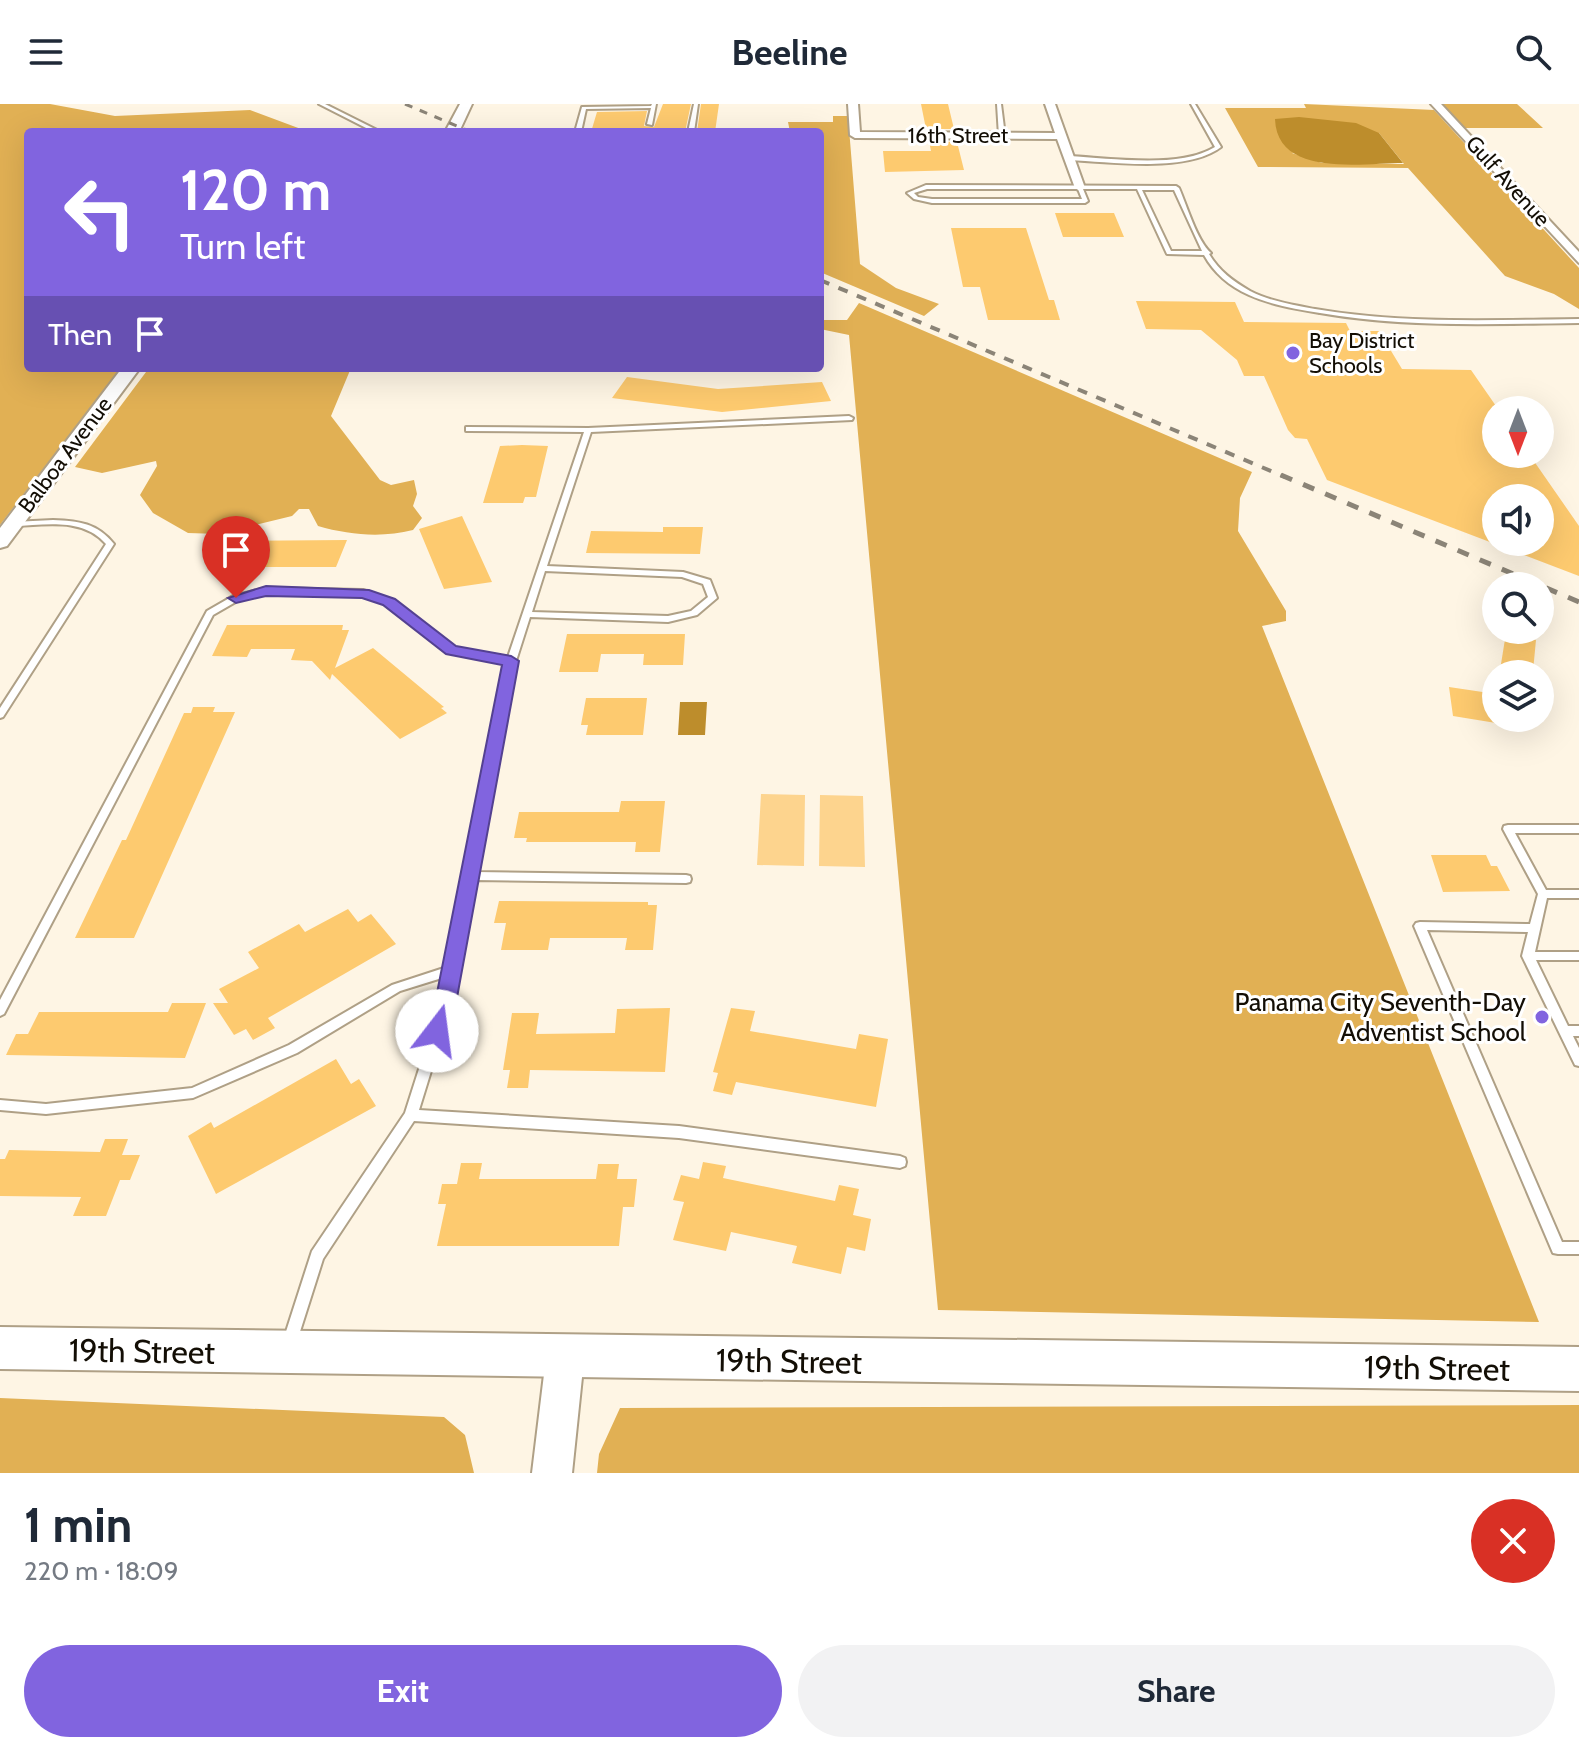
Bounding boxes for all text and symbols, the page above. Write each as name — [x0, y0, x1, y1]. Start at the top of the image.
icon: menu — [24, 30, 68, 74]
text: Beeline — [731, 30, 848, 74]
icon: search — [1511, 30, 1555, 74]
street label: 16th Street — [908, 122, 1009, 149]
street label: Gulf Avenue — [1460, 130, 1556, 232]
text: 120 m — [180, 156, 331, 224]
icon: left — [48, 160, 152, 264]
text: Turn left — [180, 224, 305, 268]
icon: arrive — [128, 312, 172, 356]
text: Then — [48, 316, 112, 353]
place label: Bay District Schools — [1309, 327, 1415, 379]
marker: Bay District Schools — [1284, 344, 1302, 362]
street label: Balboa Avenue — [13, 392, 117, 518]
north arrow — [1482, 396, 1554, 468]
map controls — [1482, 396, 1554, 732]
button: sound — [1482, 484, 1554, 556]
pin — [202, 516, 270, 598]
icon: arrive — [214, 528, 258, 572]
button: search — [1482, 572, 1554, 644]
button: layers — [1482, 660, 1554, 732]
place label: Panama City Seventh-Day Adventist School — [1235, 986, 1526, 1048]
position arrow — [395, 989, 479, 1073]
marker: Panama City Seventh-Day Adventist School — [1533, 1008, 1551, 1026]
street label: 19th Street — [69, 1330, 216, 1372]
street label: 19th Street — [716, 1340, 863, 1382]
street label: 19th Street — [1364, 1347, 1511, 1389]
text: 1 min — [24, 1496, 132, 1554]
button: close — [1471, 1499, 1555, 1583]
text: 220 m · 18:09 — [24, 1555, 179, 1587]
button: Exit — [24, 1645, 782, 1737]
button: Share — [798, 1645, 1555, 1737]

